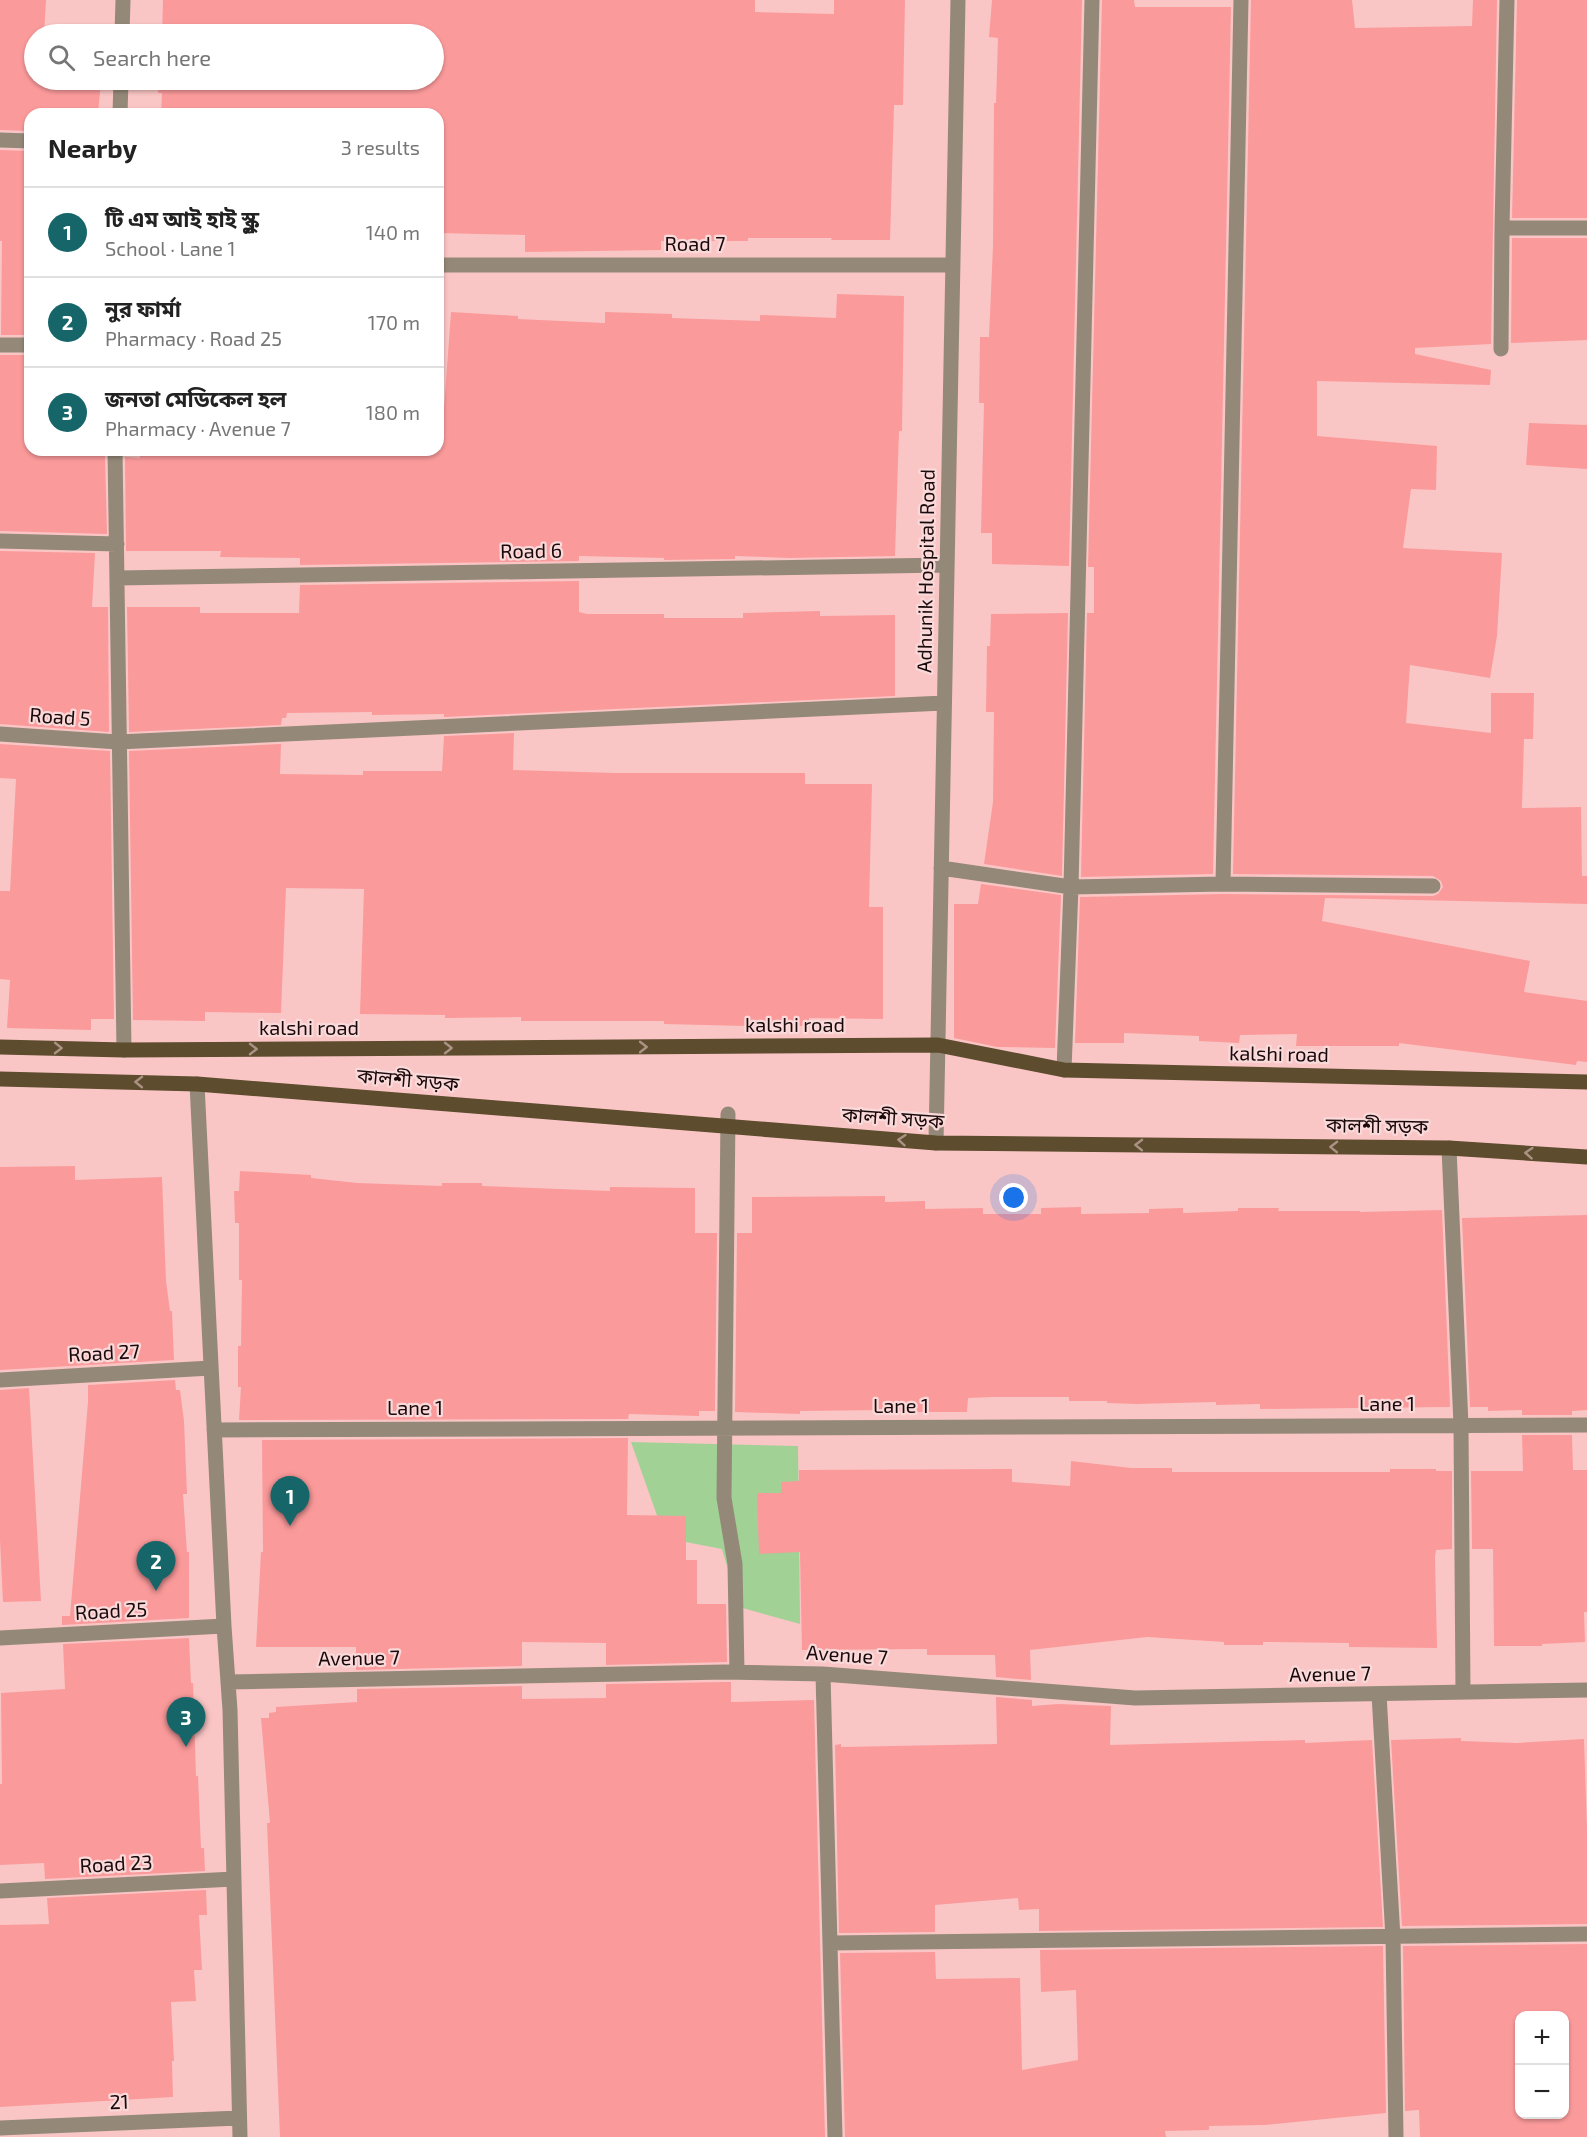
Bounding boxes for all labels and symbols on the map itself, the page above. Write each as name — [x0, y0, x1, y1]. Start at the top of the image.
street label: Road 7 — [665, 231, 725, 255]
street label: Adhunik Hospital Road — [911, 469, 939, 673]
street label: Road 6 — [500, 537, 562, 563]
street label: Road 5 — [29, 702, 91, 730]
street label: kalshi road — [745, 1012, 845, 1036]
street label: kalshi road — [259, 1015, 359, 1039]
street label: kalshi road — [1229, 1040, 1329, 1066]
one-way arrow — [639, 1041, 648, 1053]
one-way arrow — [54, 1042, 63, 1054]
one-way arrow — [444, 1042, 453, 1054]
one-way arrow — [249, 1043, 258, 1055]
street label: কালশী সড়ক — [355, 1063, 461, 1095]
one-way arrow — [134, 1076, 143, 1088]
street label: কালশী সড়ক — [840, 1101, 946, 1133]
street label: কালশী সড়ক — [1325, 1112, 1429, 1138]
one-way arrow — [897, 1134, 906, 1147]
one-way arrow — [1134, 1139, 1143, 1151]
one-way arrow — [1329, 1141, 1338, 1153]
one-way arrow — [1524, 1147, 1533, 1160]
your location — [999, 1183, 1028, 1212]
street label: Road 27 — [67, 1338, 141, 1366]
street label: Lane 1 — [1359, 1391, 1415, 1415]
street label: Lane 1 — [873, 1393, 929, 1417]
street label: Lane 1 — [387, 1395, 443, 1419]
pin: 1 — [270, 1476, 310, 1526]
pin: 2 — [136, 1542, 176, 1591]
street label: Road 25 — [74, 1596, 148, 1624]
street label: Avenue 7 — [805, 1639, 889, 1669]
street label: Avenue 7 — [318, 1644, 400, 1670]
street label: Avenue 7 — [1289, 1660, 1371, 1686]
pin: 3 — [166, 1698, 206, 1747]
street label: Road 23 — [79, 1849, 153, 1877]
street label: 21 — [109, 2089, 129, 2113]

